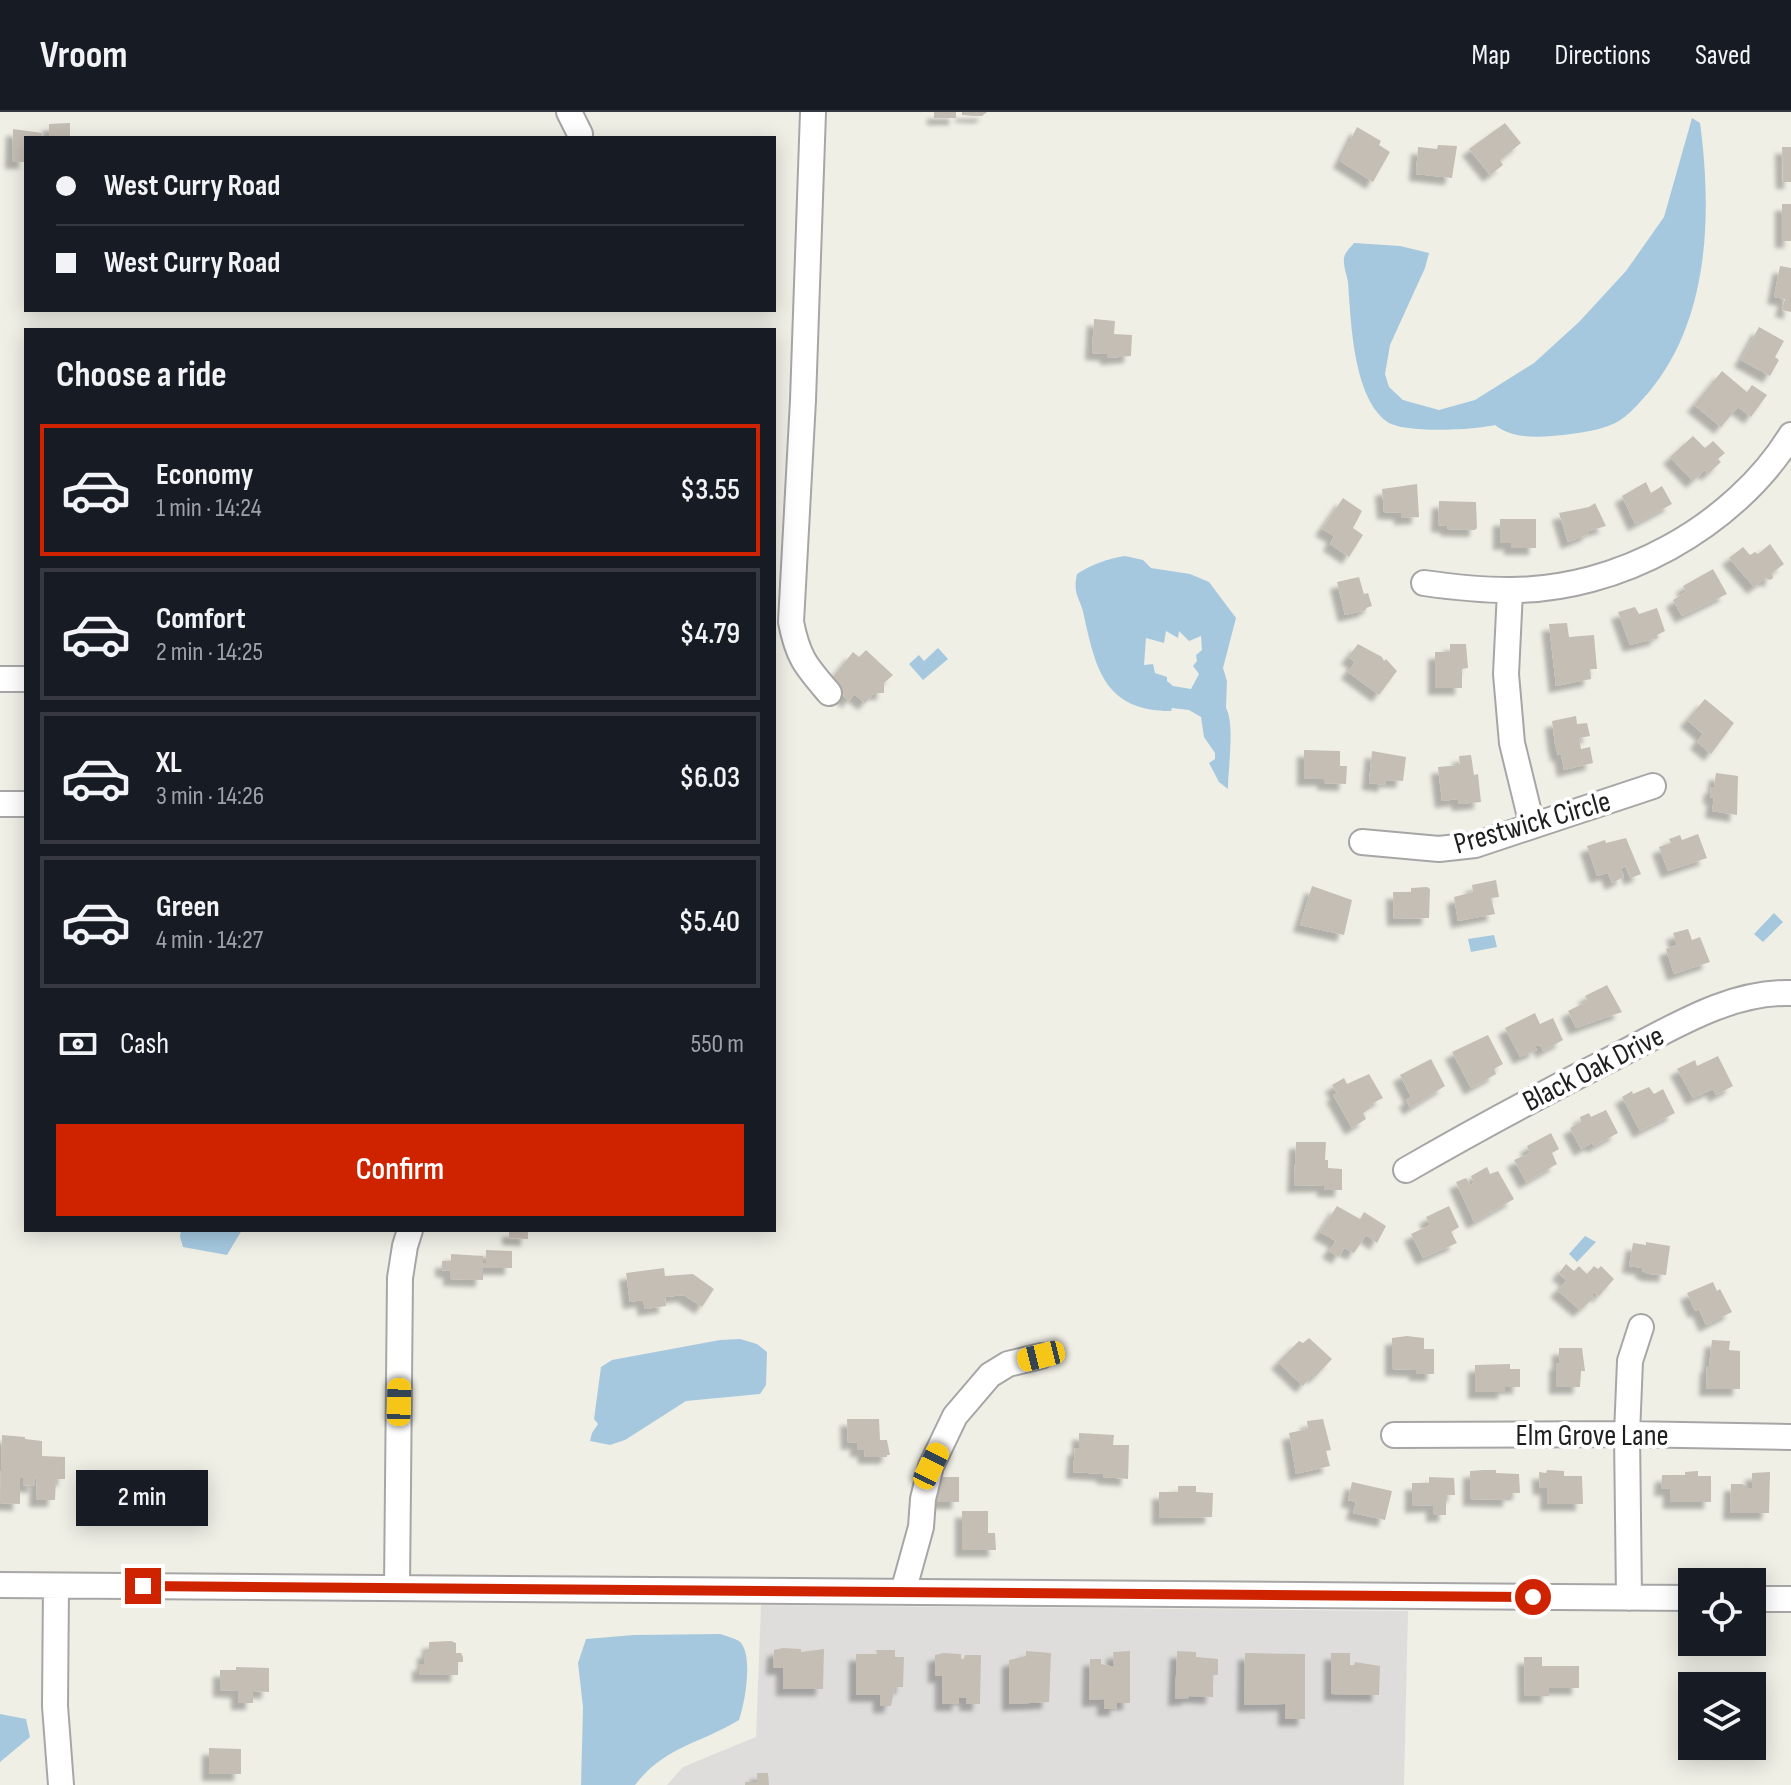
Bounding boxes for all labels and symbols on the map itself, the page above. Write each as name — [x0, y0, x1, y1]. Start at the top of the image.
street label: Prestwick Circle — [1450, 783, 1615, 863]
street label: Black Oak Drive — [1517, 1018, 1670, 1120]
car — [1015, 1339, 1067, 1373]
car — [387, 1378, 411, 1426]
street label: Elm Grove Lane — [1515, 1418, 1669, 1454]
car — [910, 1439, 952, 1493]
callout: 2 min — [77, 1470, 209, 1526]
route end — [125, 1568, 161, 1604]
route start — [1515, 1579, 1551, 1615]

